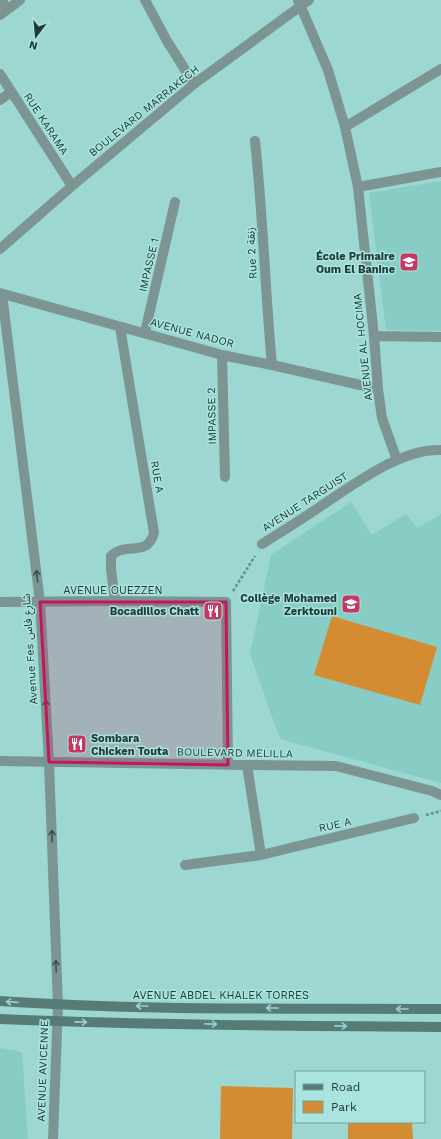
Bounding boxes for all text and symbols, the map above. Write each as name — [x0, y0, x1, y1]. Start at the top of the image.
north arrow — [16, 16, 56, 56]
text: N — [28, 38, 39, 53]
street label: BOULEVARD MARRAKECH — [86, 63, 202, 159]
street label: RUE KARAMA — [21, 90, 71, 158]
street label: Rue 2 زنقة — [244, 227, 260, 279]
street label: IMPASSE 1 — [136, 237, 162, 293]
place label: École Primaire Oum El Banine — [316, 250, 395, 276]
school or university icon: École Primaire Oum El Banine — [398, 251, 420, 273]
street label: AVENUE AL HOCIMA — [351, 293, 375, 401]
street label: AVENUE NADOR — [149, 316, 235, 350]
street label: IMPASSE 2 — [205, 387, 219, 445]
street label: RUE A — [148, 460, 166, 494]
street label: AVENUE TARGUIST — [260, 469, 351, 535]
one-way arrow — [33, 570, 41, 583]
street label: AVENUE OUEZZEN — [63, 584, 163, 597]
place label: Collège Mohamed Zerktouni — [240, 592, 337, 618]
street label: Avenue Fes شارع فاس — [20, 593, 41, 705]
school or university icon: Collège Mohamed Zerktouni — [340, 593, 362, 615]
restaurant icon: Bocadillos Chatt — [202, 600, 224, 622]
place label: Bocadillos Chatt — [110, 605, 199, 618]
one-way arrow — [42, 700, 50, 713]
place label: Sombara Chicken Touta — [91, 732, 169, 758]
restaurant icon: Sombara Chicken Touta — [66, 733, 88, 755]
street label: BOULEVARD MELILLA — [177, 745, 293, 761]
street label: RUE A — [318, 815, 352, 835]
one-way arrow — [48, 830, 56, 843]
one-way arrow — [53, 960, 60, 973]
street label: AVENUE ABDEL KHALEK TORRES — [133, 989, 309, 1002]
one-way arrow — [6, 998, 19, 1005]
one-way arrow — [136, 1003, 149, 1010]
one-way arrow — [266, 1004, 279, 1011]
one-way arrow — [396, 1005, 409, 1013]
one-way arrow — [74, 1018, 87, 1025]
street label: AVENUE AVICENNE — [35, 1020, 51, 1122]
one-way arrow — [204, 1020, 217, 1028]
one-way arrow — [334, 1022, 347, 1030]
legend — [295, 1071, 425, 1123]
text: Road — [331, 1080, 360, 1094]
text: Park — [331, 1100, 357, 1114]

